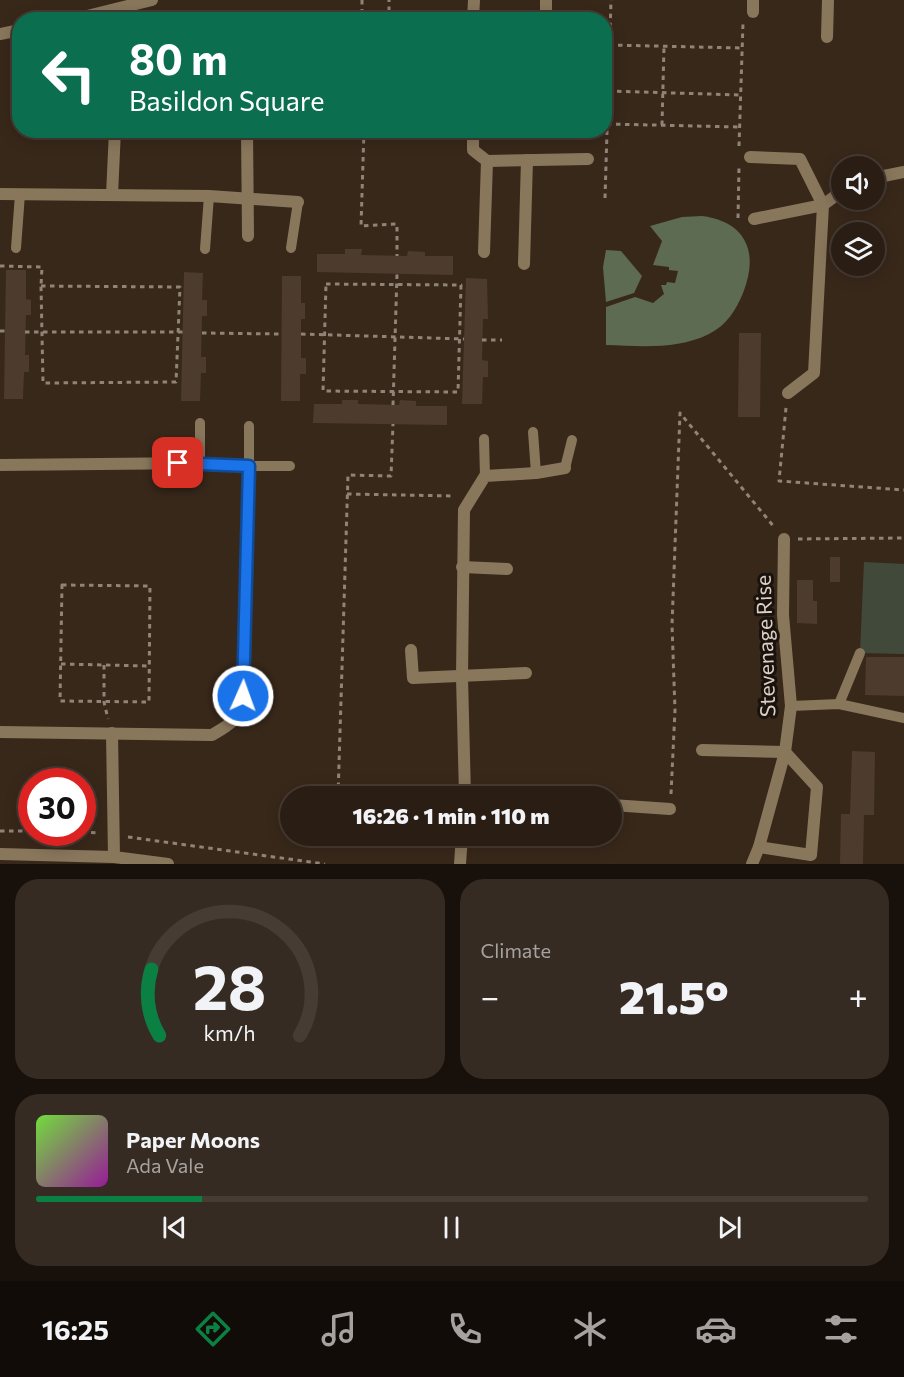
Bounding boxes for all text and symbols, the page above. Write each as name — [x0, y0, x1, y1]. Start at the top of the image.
text: 80 m — [129, 32, 228, 84]
icon: left — [30, 36, 108, 114]
text: Basildon Square — [129, 84, 324, 117]
map controls — [831, 156, 885, 276]
button: sound — [831, 156, 885, 210]
button: layers — [831, 222, 885, 276]
pin — [152, 437, 203, 488]
icon: arrive — [161, 446, 194, 479]
street label: Stevenage Rise — [750, 575, 779, 718]
position arrow — [211, 664, 275, 728]
speed limit sign: 30 — [18, 768, 96, 846]
text: 16:26 · 1 min · 110 m — [353, 802, 549, 829]
text: Climate — [481, 938, 551, 962]
text: 28 — [193, 947, 267, 1023]
text: 21.5° — [619, 968, 729, 1023]
text: − — [481, 975, 499, 1016]
text: + — [849, 975, 868, 1016]
text: km/h — [204, 1019, 256, 1045]
text: Paper Moons — [126, 1126, 260, 1153]
text: Ada Vale — [126, 1153, 204, 1177]
icon: previous — [158, 1211, 191, 1244]
icon: pause — [435, 1211, 468, 1244]
icon: next — [713, 1211, 746, 1244]
icon: directions — [192, 1308, 234, 1350]
icon: music — [318, 1308, 360, 1350]
icon: phone — [444, 1308, 486, 1350]
icon: climate — [569, 1308, 611, 1350]
icon: car — [695, 1308, 737, 1350]
icon: filters — [820, 1308, 862, 1350]
text: 16:25 — [42, 1313, 109, 1346]

